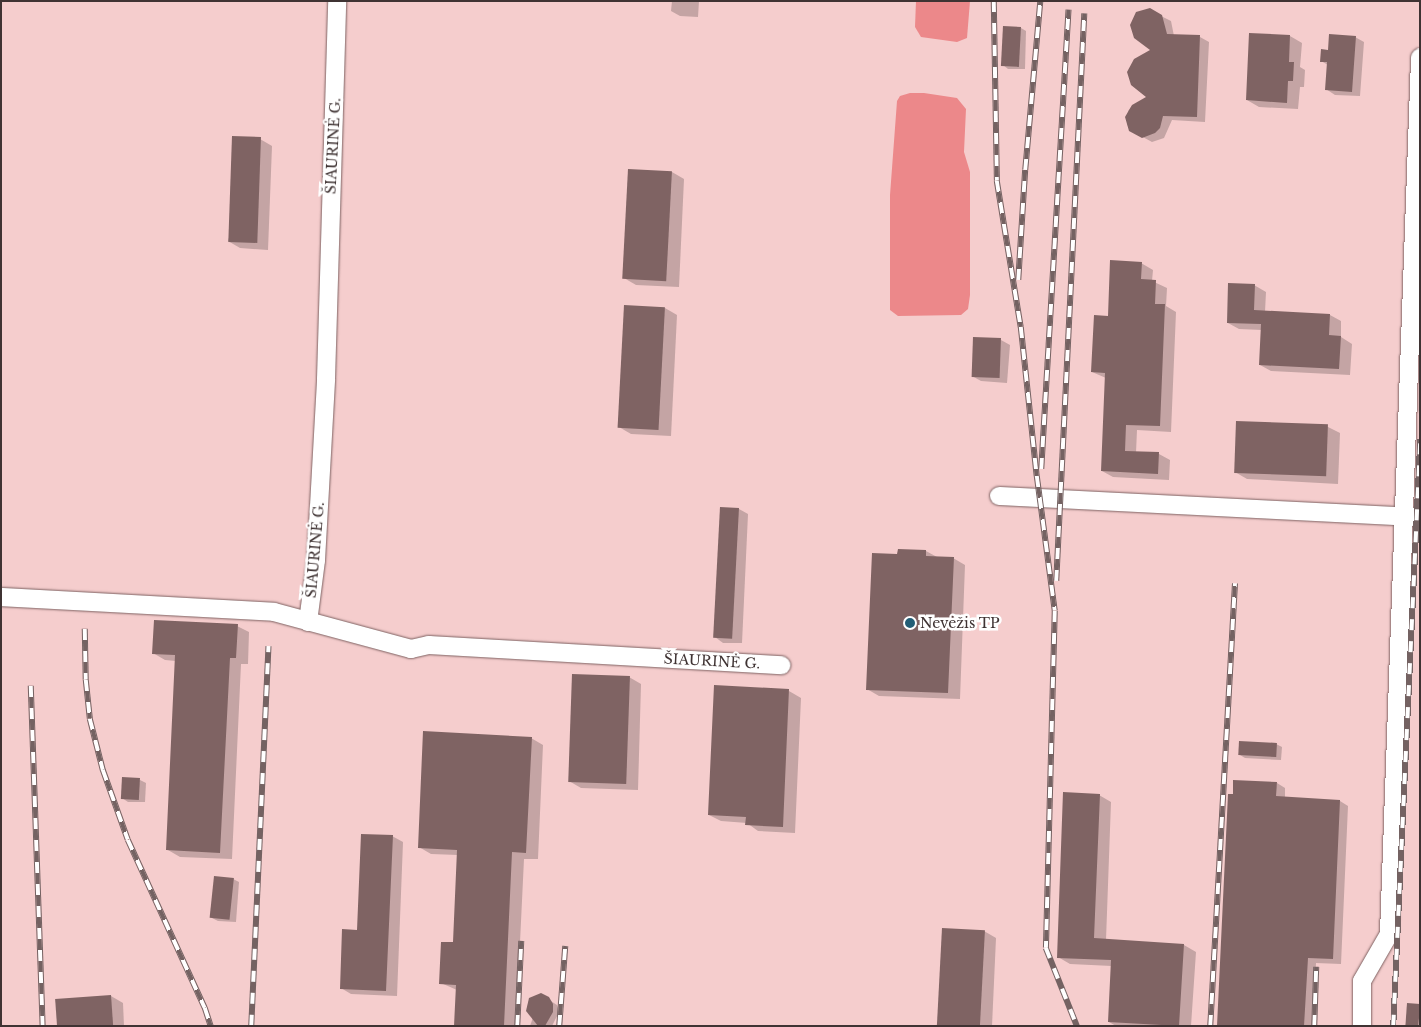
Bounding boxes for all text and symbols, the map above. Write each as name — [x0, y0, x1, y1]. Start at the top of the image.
street label: ŠIAURINĖ G. — [322, 97, 344, 195]
street label: ŠIAURINĖ G. — [302, 501, 328, 599]
place label: Nevėžis TP — [920, 615, 1000, 631]
marker: Nevėžis TP — [904, 617, 916, 629]
street label: ŠIAURINĖ G. — [663, 650, 761, 672]

